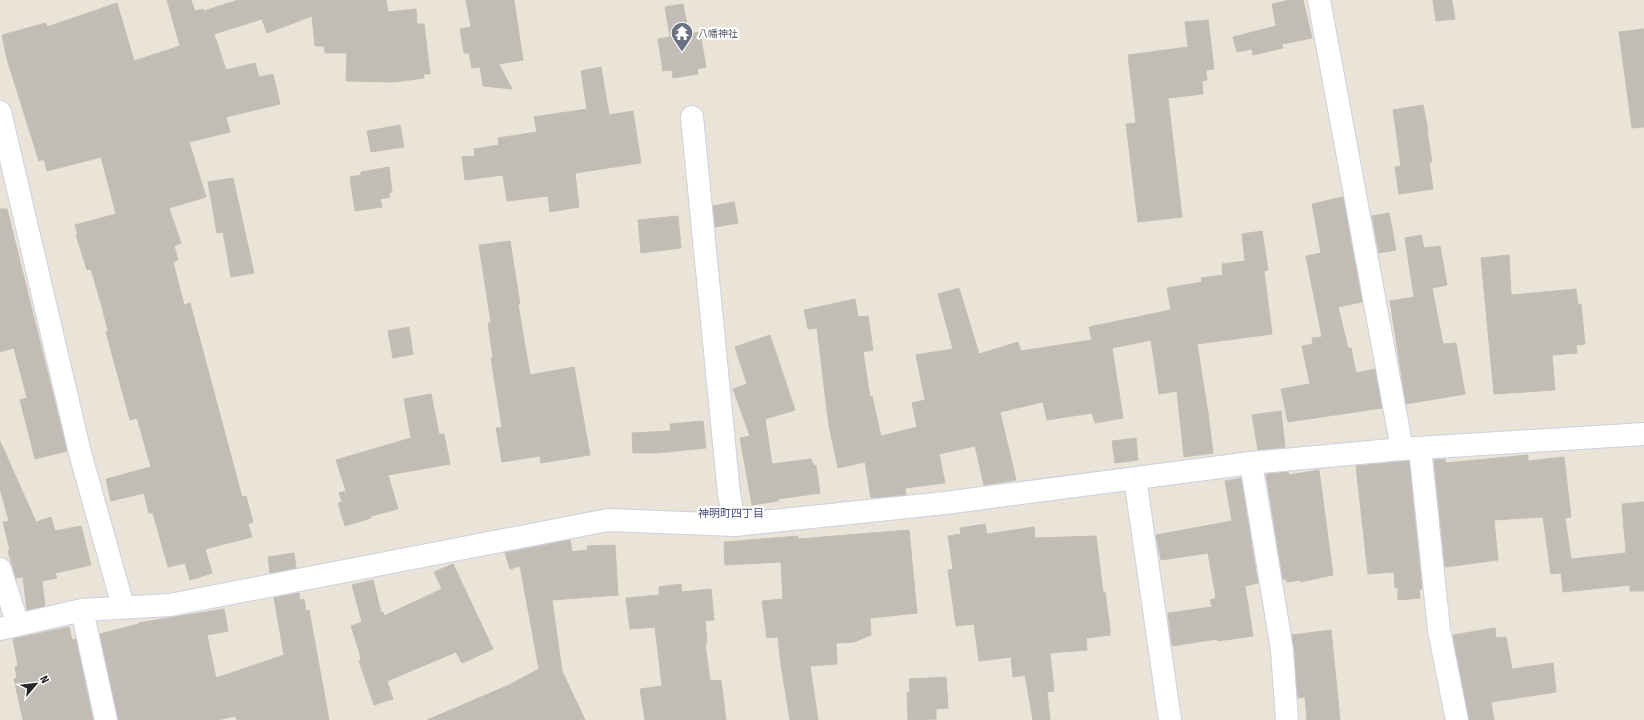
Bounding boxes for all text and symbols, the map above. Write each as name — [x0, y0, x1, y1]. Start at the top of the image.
temple icon: 八幡神社 — [669, 20, 695, 53]
place label: 八幡神社 — [698, 28, 738, 40]
district label: 神明町四丁目 — [698, 507, 764, 520]
north arrow — [16, 664, 56, 704]
text: N — [37, 674, 52, 686]

